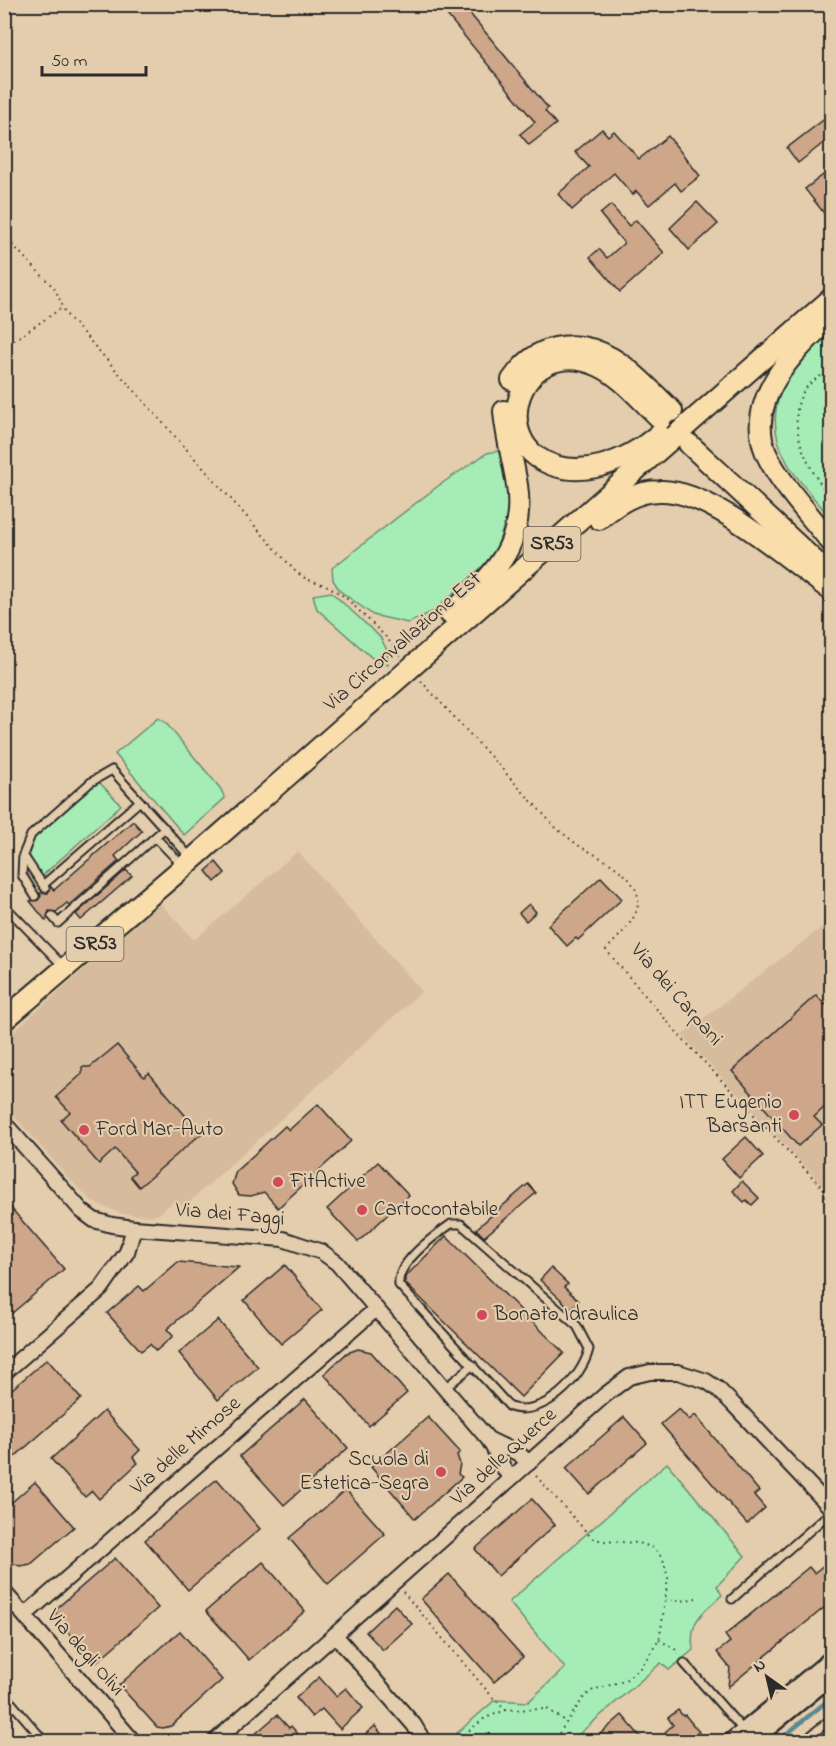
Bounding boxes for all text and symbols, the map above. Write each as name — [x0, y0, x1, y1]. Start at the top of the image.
scale bar — [42, 39, 146, 77]
text: 50 m — [51, 49, 88, 75]
road number: SR53 — [524, 527, 580, 561]
street label: Via Circonvallazione Est — [317, 565, 489, 720]
road number: SR53 — [66, 927, 124, 961]
street label: Via dei Carpani — [622, 936, 729, 1053]
place label: ITT Eugenio Barsanti — [679, 1088, 782, 1142]
marker: ITT Eugenio Barsanti — [787, 1108, 801, 1122]
place label: Ford Mar-Auto — [95, 1115, 224, 1145]
marker: Ford Mar-Auto — [77, 1123, 91, 1137]
place label: FitActive — [289, 1167, 366, 1197]
marker: FitActive — [271, 1175, 285, 1189]
street label: Via dei Faggi — [173, 1195, 286, 1237]
place label: Cartocontabile — [374, 1195, 499, 1225]
marker: Cartocontabile — [355, 1203, 369, 1217]
place label: Bonato Idraulica — [493, 1300, 638, 1330]
marker: Bonato Idraulica — [475, 1308, 489, 1322]
street label: Via delle Mimose — [123, 1389, 248, 1503]
street label: Via delle Querce — [443, 1401, 564, 1514]
place label: Scuola di Estetica-Segra — [300, 1445, 429, 1501]
marker: Scuola di Estetica-Segra — [434, 1465, 448, 1479]
street label: Via degli Olivi — [37, 1602, 131, 1704]
north arrow — [737, 1647, 797, 1707]
text: N — [749, 1653, 771, 1679]

